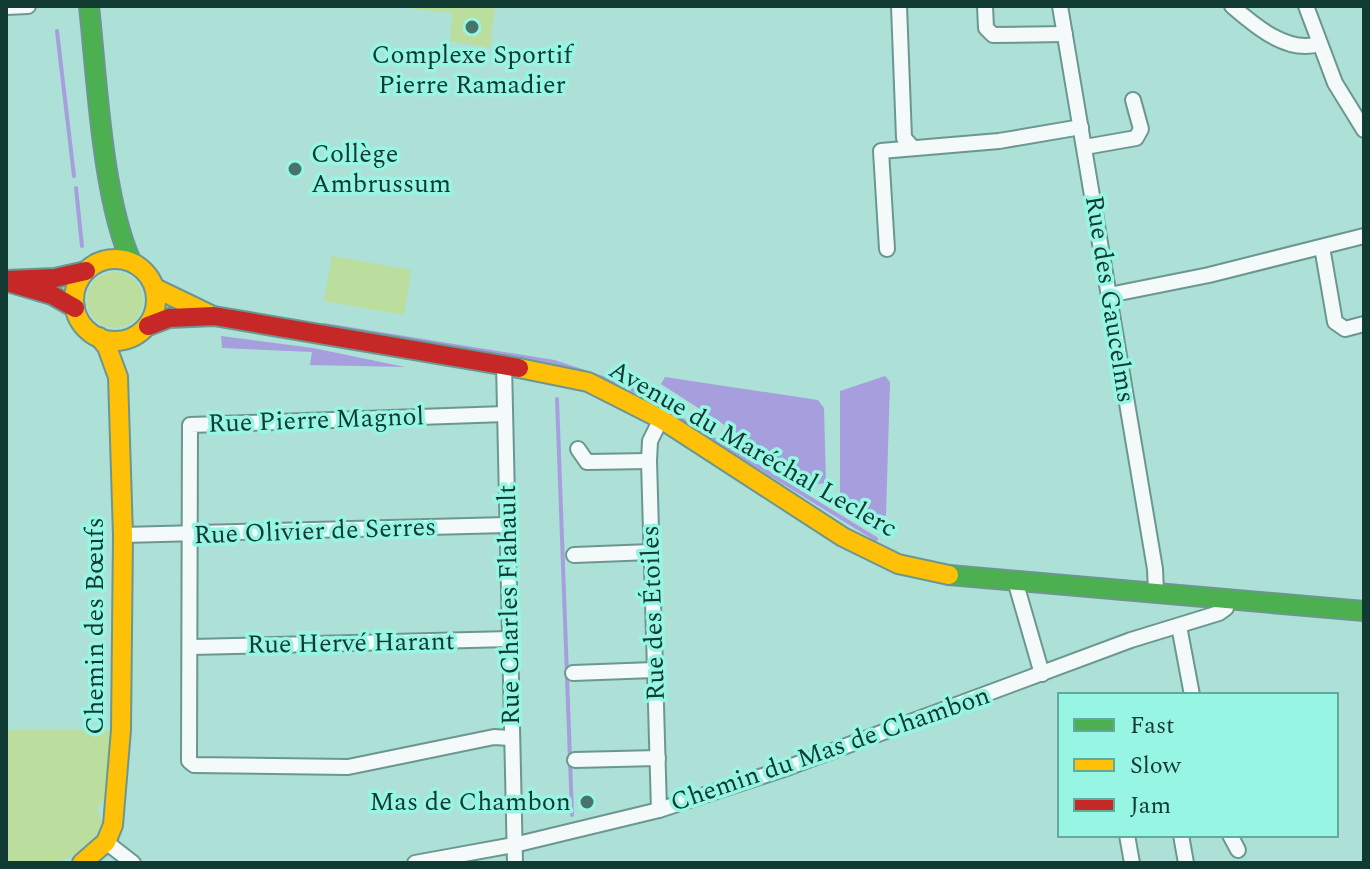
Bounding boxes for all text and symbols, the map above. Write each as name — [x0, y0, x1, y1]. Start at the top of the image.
marker: Complexe Sportif Pierre Ramadier — [463, 18, 481, 36]
place label: Complexe Sportif Pierre Ramadier — [372, 35, 575, 105]
place label: Collège Ambrussum — [311, 134, 451, 204]
marker: Collège Ambrussum — [286, 160, 304, 178]
street label: Rue des Gaucelms — [1074, 193, 1146, 405]
street label: Avenue du Maréchal Leclerc — [601, 350, 905, 548]
street label: Rue Pierre Magnol — [207, 396, 425, 444]
street label: Rue Charles Flahault — [487, 484, 531, 726]
street label: Rue Olivier de Serres — [193, 507, 437, 555]
street label: Chemin des Bœufs — [75, 517, 115, 735]
street label: Rue des Étoiles — [630, 525, 676, 701]
street label: Rue Hervé Harant — [247, 621, 455, 665]
street label: Chemin du Mas de Chambon — [665, 675, 995, 823]
legend — [1058, 693, 1338, 837]
text: Fast — [1130, 708, 1175, 744]
text: Slow — [1130, 748, 1182, 784]
place label: Mas de Chambon — [369, 782, 571, 822]
text: Jam — [1130, 788, 1171, 824]
marker: Mas de Chambon — [578, 793, 596, 811]

